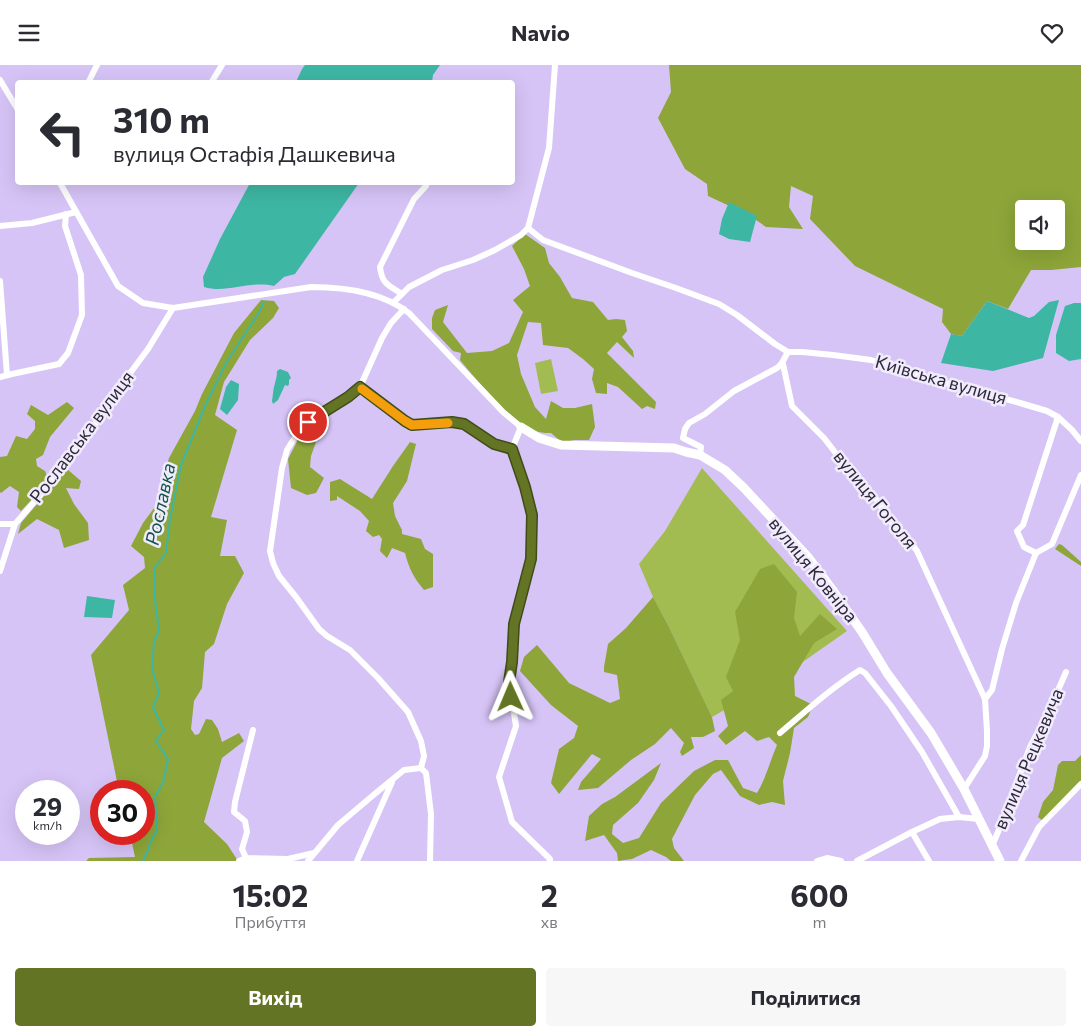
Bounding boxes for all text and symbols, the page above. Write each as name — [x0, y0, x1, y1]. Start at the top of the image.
icon: menu — [15, 19, 43, 47]
text: Navio — [511, 19, 570, 46]
icon: heart — [1038, 19, 1066, 47]
text: 310 m — [113, 97, 210, 140]
icon: left — [30, 100, 95, 165]
text: вулиця Остафія Дашкевича — [113, 140, 396, 167]
map controls — [1015, 200, 1065, 250]
button: sound — [1015, 200, 1065, 250]
street label: Київська вулиця — [873, 350, 1010, 408]
street label: Рославська вулиця — [24, 366, 138, 507]
pin — [287, 401, 329, 443]
icon: arrive — [294, 408, 322, 436]
street label: вулиця Гоголя — [829, 446, 922, 553]
water label: Рославка — [140, 461, 179, 547]
street label: вулиця Ковніра — [765, 512, 863, 626]
position arrow — [484, 670, 536, 722]
street label: вулиця Рецкевича — [989, 685, 1068, 832]
speed limit sign: 30 — [90, 780, 155, 845]
text: 29 — [33, 791, 62, 821]
text: km/h — [33, 818, 62, 832]
text: 15:02 — [232, 876, 308, 913]
text: 2 — [541, 876, 558, 913]
text: 600 — [790, 876, 849, 913]
text: Прибуття — [235, 912, 306, 931]
text: хв — [541, 912, 558, 931]
text: m — [812, 912, 826, 931]
button: Вихід — [15, 968, 536, 1026]
button: Поділитися — [546, 968, 1066, 1026]

